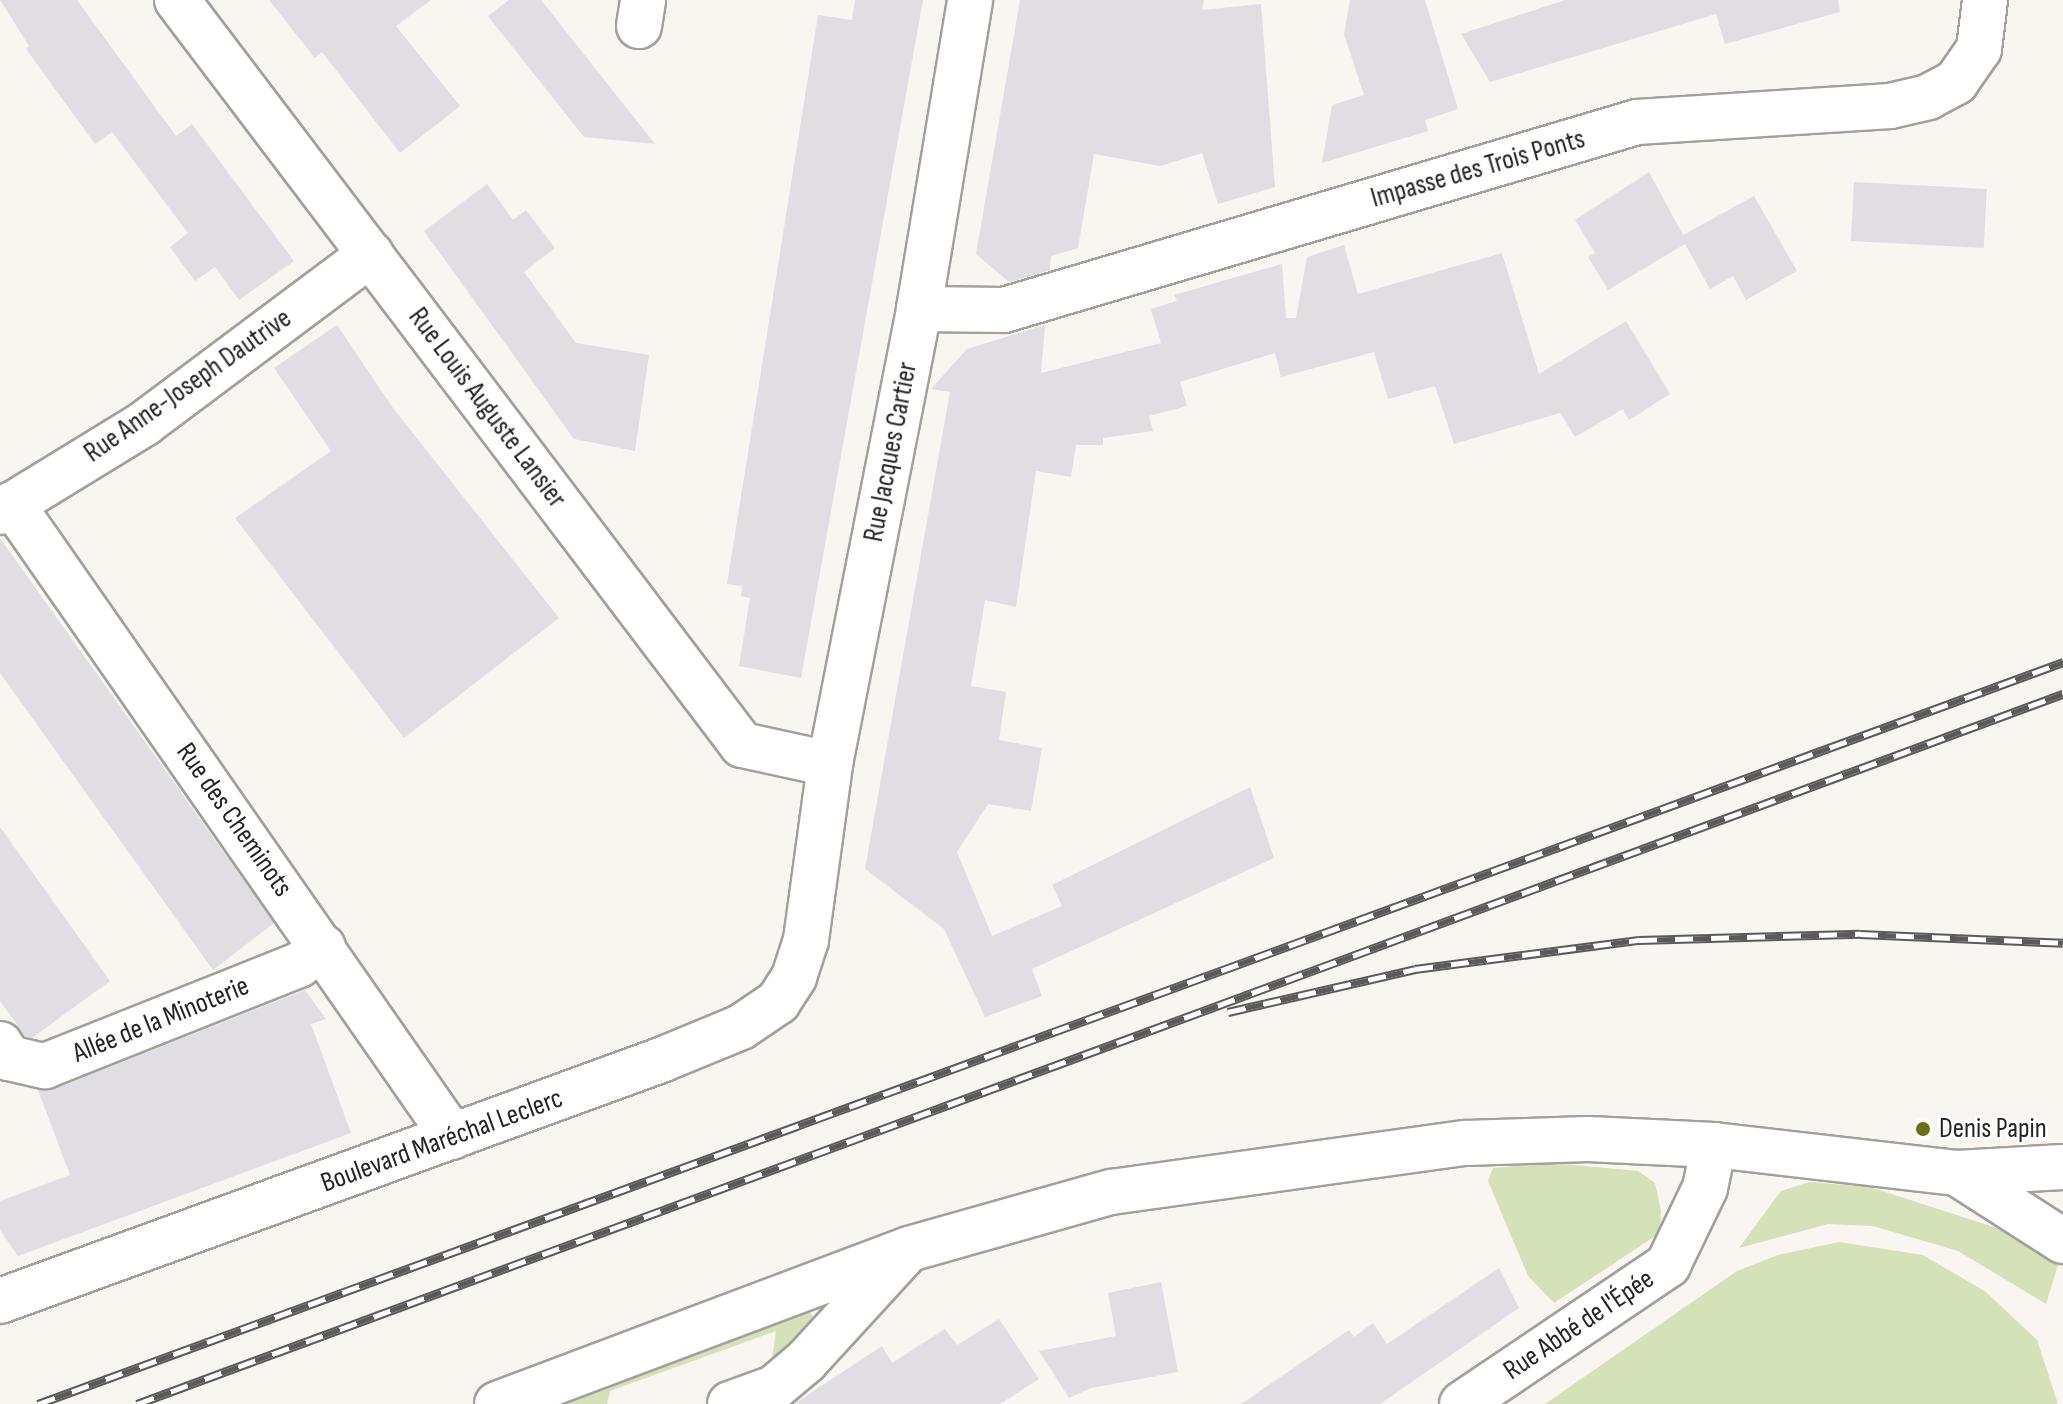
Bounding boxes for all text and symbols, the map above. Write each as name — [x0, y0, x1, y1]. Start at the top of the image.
street label: Impasse des Trois Ponts — [1367, 122, 1589, 216]
street label: Rue Louis Auguste Lansier — [401, 301, 573, 515]
street label: Rue Anne-Joseph Dautrive — [78, 302, 298, 470]
street label: Rue Jacques Cartier — [857, 359, 925, 545]
street label: Rue des Cheminots — [169, 737, 299, 903]
street label: Allée de la Minoterie — [68, 969, 254, 1071]
street label: Boulevard Maréchal Leclerc — [317, 1082, 567, 1200]
place label: Denis Papin — [1939, 1112, 2047, 1146]
marker: Denis Papin — [1914, 1120, 1932, 1138]
street label: Rue Abbé de l'Épée — [1497, 1262, 1661, 1388]

